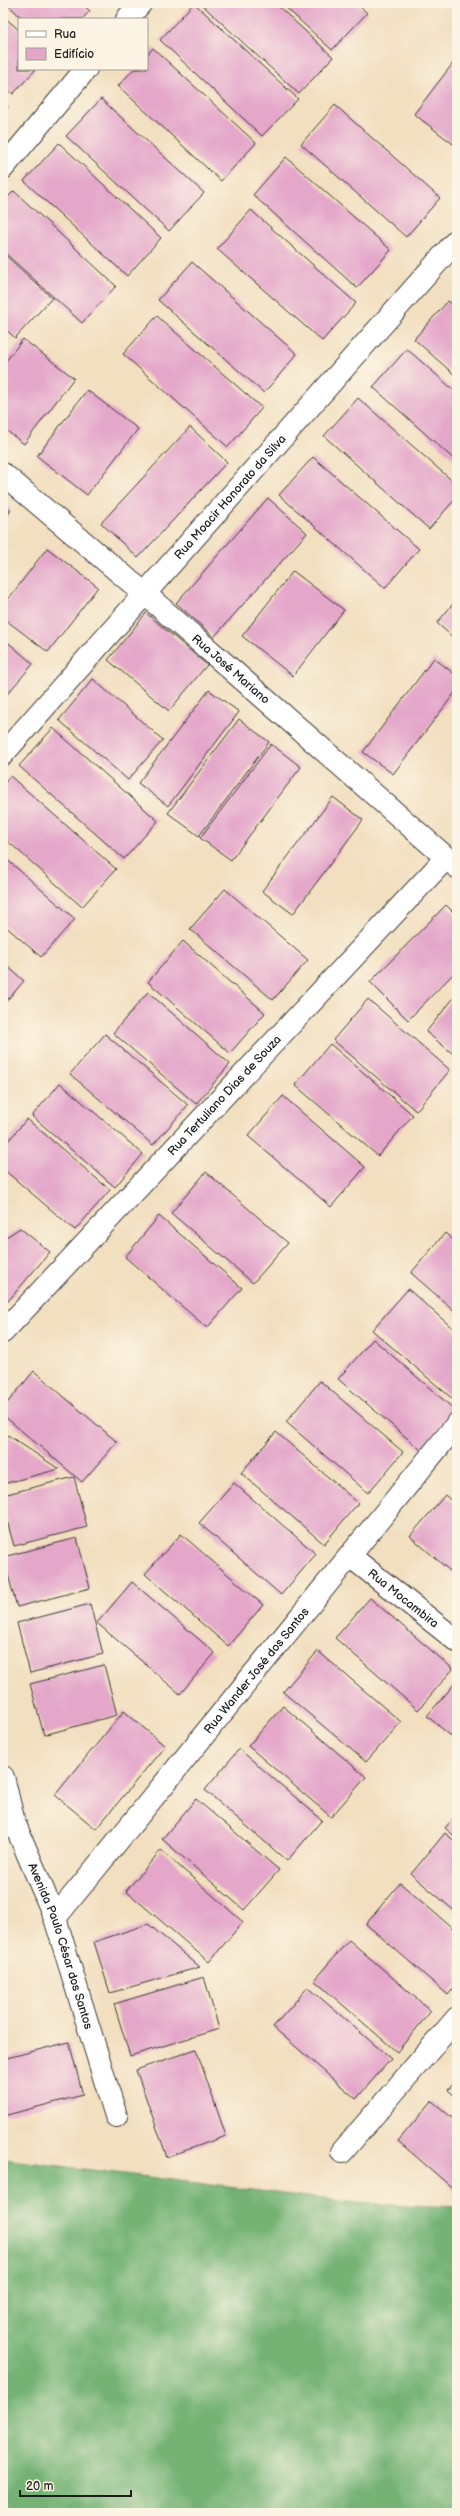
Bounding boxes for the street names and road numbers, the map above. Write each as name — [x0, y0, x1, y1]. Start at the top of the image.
street label: Rua Moacir Honorato da Silva — [171, 432, 290, 563]
street label: Rua José Mariano — [188, 631, 273, 708]
street label: Rua Tertuliano Dias de Souza — [165, 1032, 285, 1159]
street label: Rua Mocambira — [365, 1566, 441, 1631]
street label: Rua Wander José dos Santos — [201, 1605, 313, 1737]
street label: Avenida Paulo César dos Santos — [24, 1861, 96, 2031]

